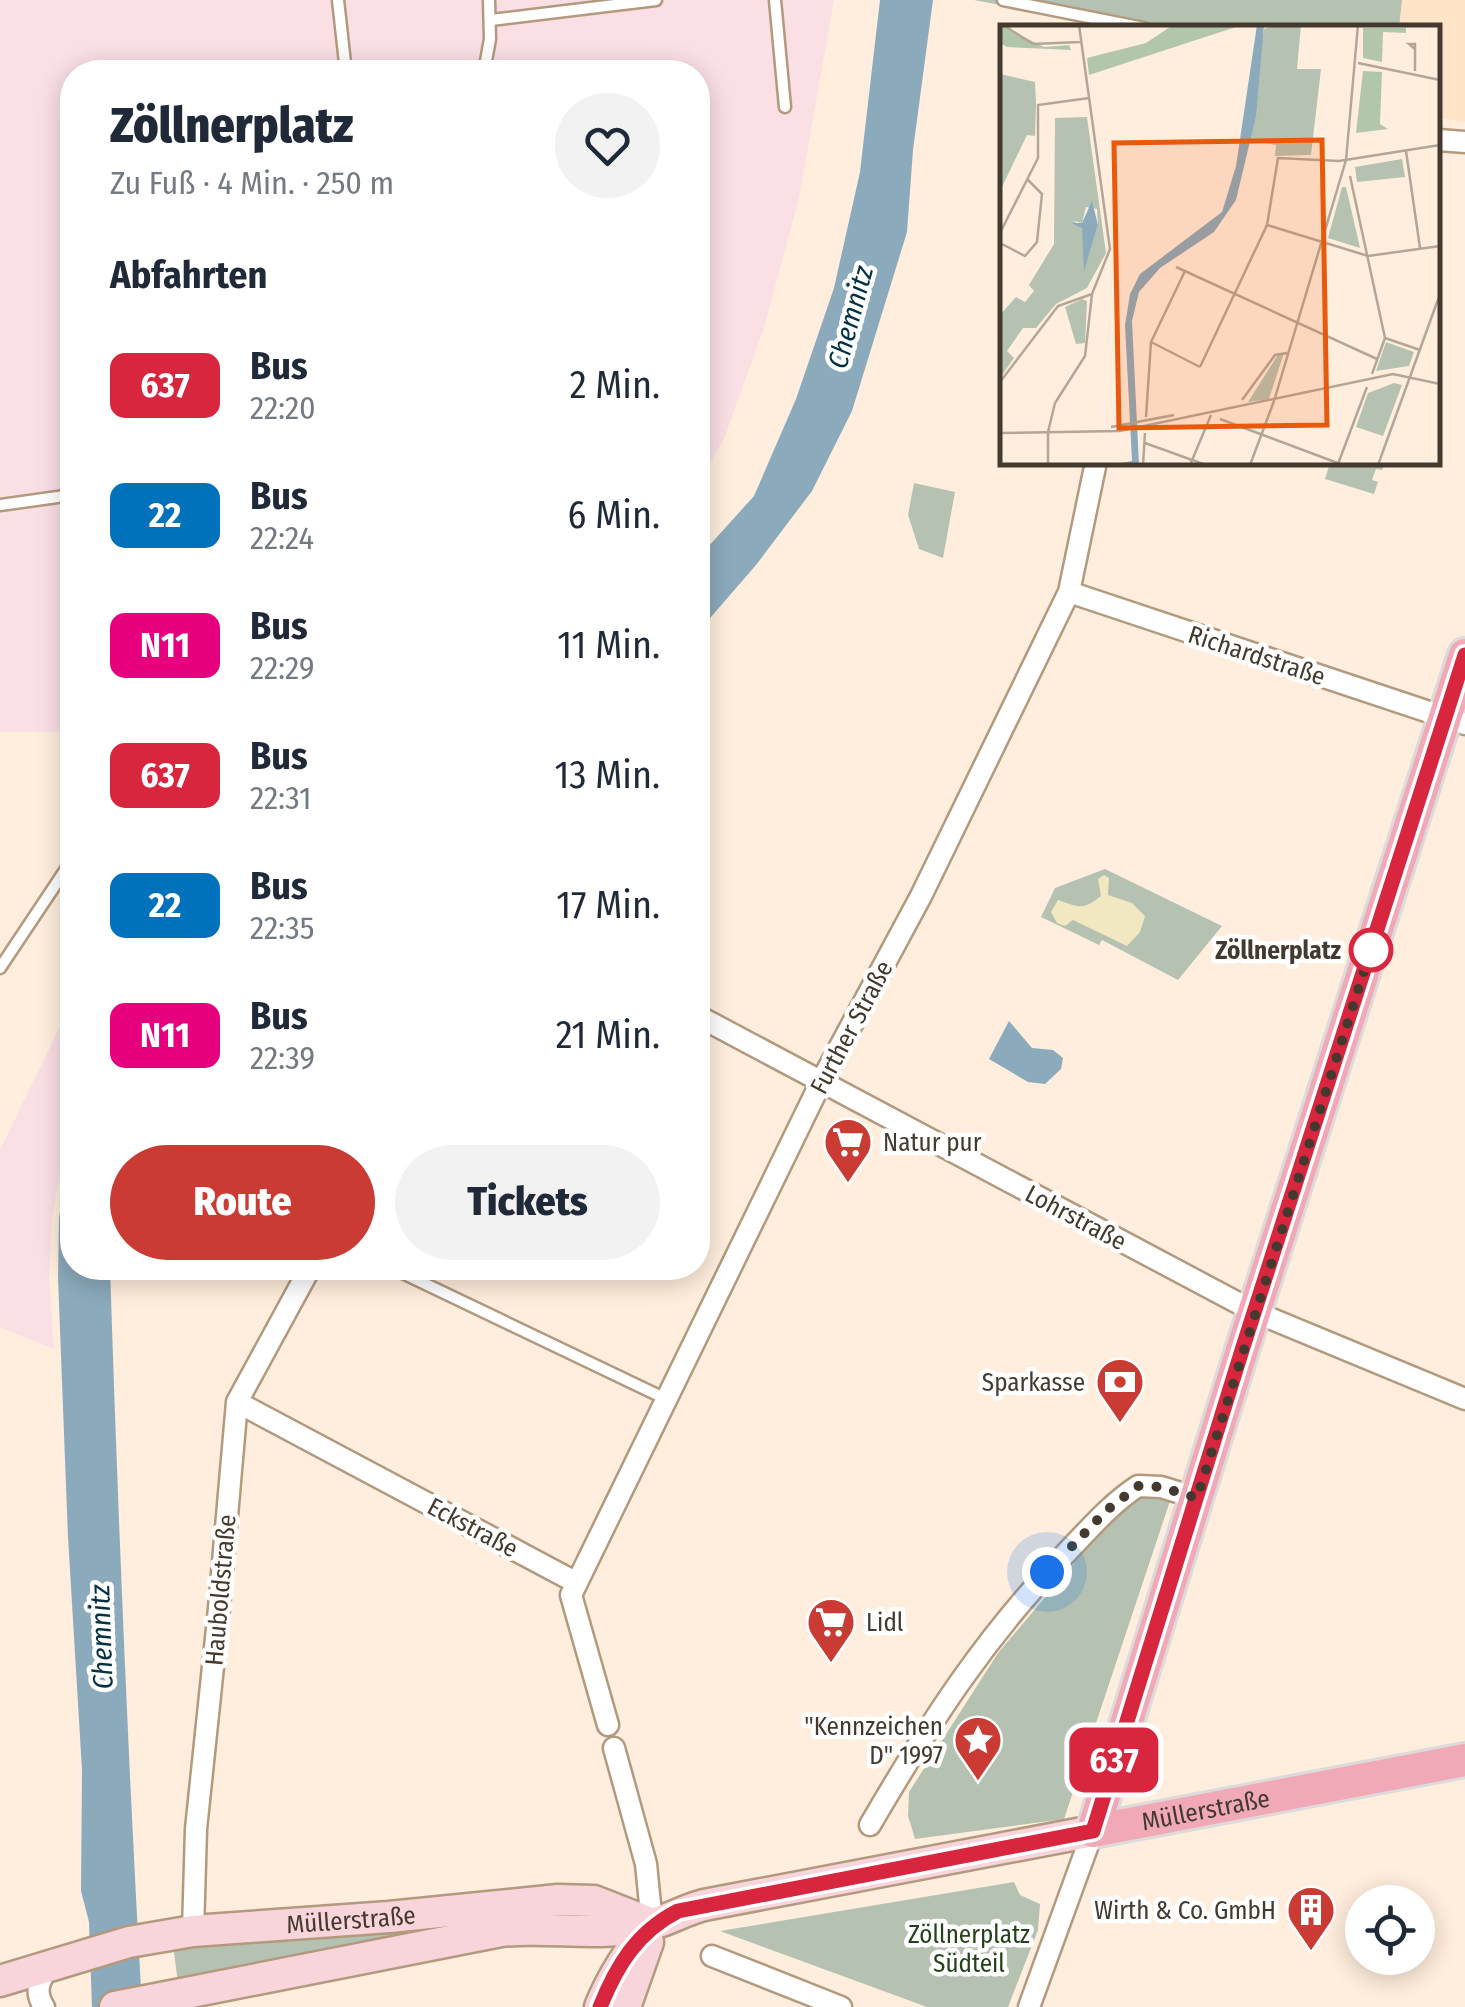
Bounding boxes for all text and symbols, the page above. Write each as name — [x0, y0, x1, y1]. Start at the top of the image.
inset map — [1000, 25, 1440, 465]
button: heart — [555, 93, 660, 198]
text: Zöllnerplatz — [110, 97, 353, 155]
text: Zu Fuß · 4 Min. · 250 m — [110, 164, 394, 202]
text: Abfahrten — [110, 252, 268, 298]
water label: Chemnitz — [821, 261, 880, 372]
text: Bus — [250, 343, 308, 389]
text: 2 Min. — [570, 362, 660, 408]
text: 637 — [140, 364, 190, 406]
text: 22:20 — [250, 389, 316, 427]
text: Bus — [250, 473, 308, 519]
text: 6 Min. — [568, 492, 660, 538]
text: 22 — [149, 494, 181, 536]
text: 22:24 — [250, 519, 314, 557]
text: Bus — [250, 603, 308, 649]
street label: Richardstraße — [1184, 620, 1329, 692]
text: 11 Min. — [557, 622, 660, 668]
text: N11 — [140, 624, 190, 666]
text: 22:29 — [250, 649, 314, 687]
text: Bus — [250, 733, 308, 779]
text: 13 Min. — [554, 752, 660, 798]
text: 637 — [140, 754, 190, 796]
text: 22:31 — [250, 779, 311, 817]
text: Bus — [250, 863, 308, 909]
text: 17 Min. — [556, 882, 660, 928]
text: 22 — [149, 884, 181, 926]
text: 22:35 — [250, 909, 314, 947]
marker: Zöllnerplatz — [1350, 929, 1392, 971]
place label: Zöllnerplatz — [1215, 936, 1342, 966]
street label: Further Straße — [804, 956, 900, 1099]
text: Bus — [250, 993, 308, 1039]
text: 21 Min. — [556, 1012, 660, 1058]
text: N11 — [140, 1014, 190, 1056]
text: 22:39 — [250, 1039, 315, 1077]
supermarket icon: Natur pur — [822, 1116, 874, 1184]
place label: Natur pur — [883, 1128, 982, 1158]
button: Route — [110, 1145, 375, 1260]
button: Tickets — [395, 1145, 660, 1260]
street label: Lohrstraße — [1020, 1179, 1131, 1257]
bank icon: Sparkasse — [1094, 1356, 1146, 1424]
place label: Sparkasse — [982, 1368, 1085, 1398]
street label: Eckstraße — [422, 1492, 523, 1564]
street label: Hauboldstraße — [199, 1513, 243, 1667]
your location — [1022, 1547, 1072, 1597]
water label: Chemnitz — [83, 1583, 120, 1690]
supermarket icon: Lidl — [805, 1596, 857, 1664]
place label: Lidl — [866, 1608, 904, 1638]
place label: "Kennzeichen D" 1997 — [804, 1712, 943, 1771]
place icon: "Kennzeichen D" 1997 — [952, 1714, 1004, 1782]
line badge: 637 — [1056, 1728, 1172, 1792]
text: 637 — [1089, 1739, 1139, 1781]
street label: Müllerstraße — [1139, 1784, 1272, 1837]
building icon: Wirth & Co. GmbH — [1285, 1884, 1337, 1952]
map controls — [1345, 1885, 1435, 1975]
button: locate — [1345, 1885, 1435, 1975]
place label: Wirth & Co. GmbH — [1094, 1896, 1276, 1926]
street label: Müllerstraße — [285, 1900, 417, 1940]
park label: Zöllnerplatz Südteil — [908, 1920, 1030, 1979]

